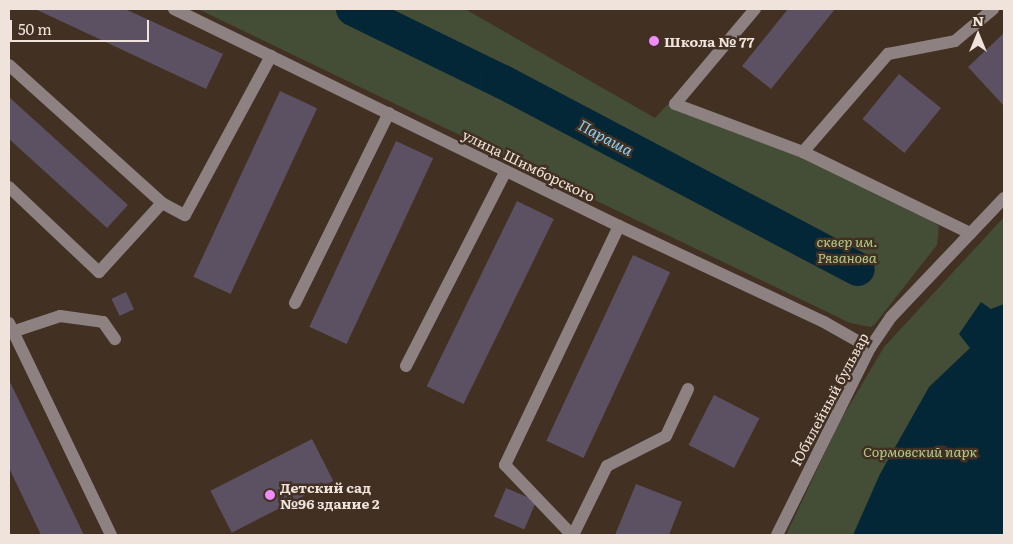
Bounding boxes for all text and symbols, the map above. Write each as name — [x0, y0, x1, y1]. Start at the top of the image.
scale bar — [12, 10, 151, 42]
north arrow — [953, 10, 1003, 60]
text: N — [972, 10, 984, 30]
text: 50 m — [18, 17, 52, 40]
place label: Школа № 77 — [664, 33, 754, 49]
marker: Школа № 77 — [648, 35, 660, 47]
water label: Параша — [576, 115, 636, 159]
street label: улица Шимборского — [460, 126, 598, 204]
park label: сквер им. Рязанова — [816, 233, 878, 266]
street label: Юбилейный бульвар — [787, 330, 871, 468]
park label: Сормовский парк — [863, 443, 977, 459]
place label: Детский сад №96 здание 2 — [280, 479, 380, 512]
marker: Детский сад №96 здание 2 — [264, 489, 276, 501]

